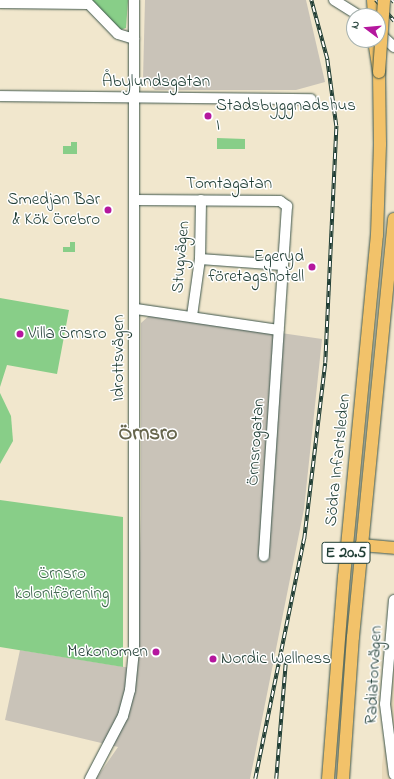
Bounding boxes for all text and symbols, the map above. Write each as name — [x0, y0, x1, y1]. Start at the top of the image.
north arrow — [346, 8, 386, 48]
text: N — [347, 19, 364, 31]
street label: Åbylundsgatan — [102, 72, 210, 92]
place label: Stadsbyggnadshus I — [216, 96, 356, 136]
marker: Stadsbyggnadshus I — [203, 111, 213, 121]
street label: Tomtagatan — [186, 174, 272, 194]
place label: Smedjan Bar & Kök Örebro — [8, 190, 100, 230]
marker: Smedjan Bar & Kök Örebro — [103, 205, 113, 215]
street label: Stugvägen — [168, 220, 194, 294]
place label: Egeryd företagshotell — [208, 247, 304, 287]
marker: Egeryd företagshotell — [307, 262, 317, 272]
street label: Idrottsvägen — [109, 315, 129, 401]
place label: Villa Örnsro — [28, 324, 107, 344]
marker: Villa Örnsro — [15, 329, 25, 339]
street label: Södra Infartsleden — [321, 393, 355, 527]
street label: Örnsrogatan — [243, 398, 269, 486]
district label: Örnsro — [119, 421, 177, 447]
road number: E 20.5 — [321, 539, 371, 567]
park label: Örnsro koloniförening — [15, 564, 109, 604]
street label: Radiatorvägen — [361, 625, 387, 725]
place label: Mekonomen — [67, 642, 148, 662]
marker: Mekonomen — [151, 647, 161, 657]
place label: Nordic Wellness — [221, 649, 331, 669]
marker: Nordic Wellness — [208, 654, 218, 664]

